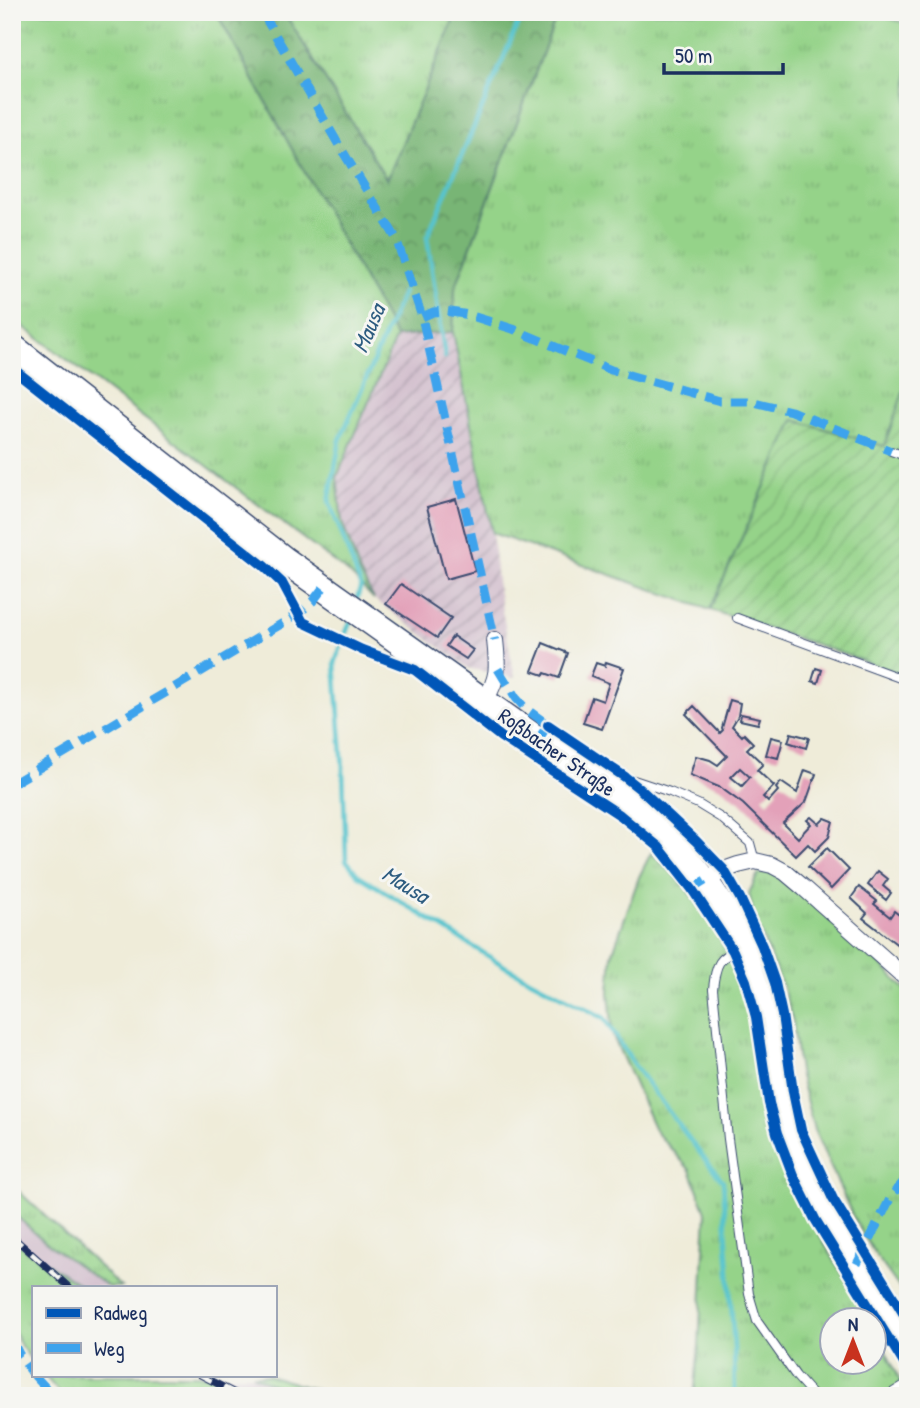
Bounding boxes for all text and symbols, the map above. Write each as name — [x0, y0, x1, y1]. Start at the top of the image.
scale bar — [664, 32, 783, 76]
text: 50 m — [675, 41, 712, 70]
water label: Mausa — [344, 297, 393, 357]
street label: Roßbacher Straße — [493, 701, 621, 803]
water label: Mausa — [377, 858, 437, 911]
legend — [32, 1286, 276, 1376]
text: Radweg — [94, 1298, 147, 1327]
north arrow — [818, 1306, 888, 1376]
text: N — [848, 1311, 858, 1337]
text: Weg — [94, 1334, 125, 1363]

